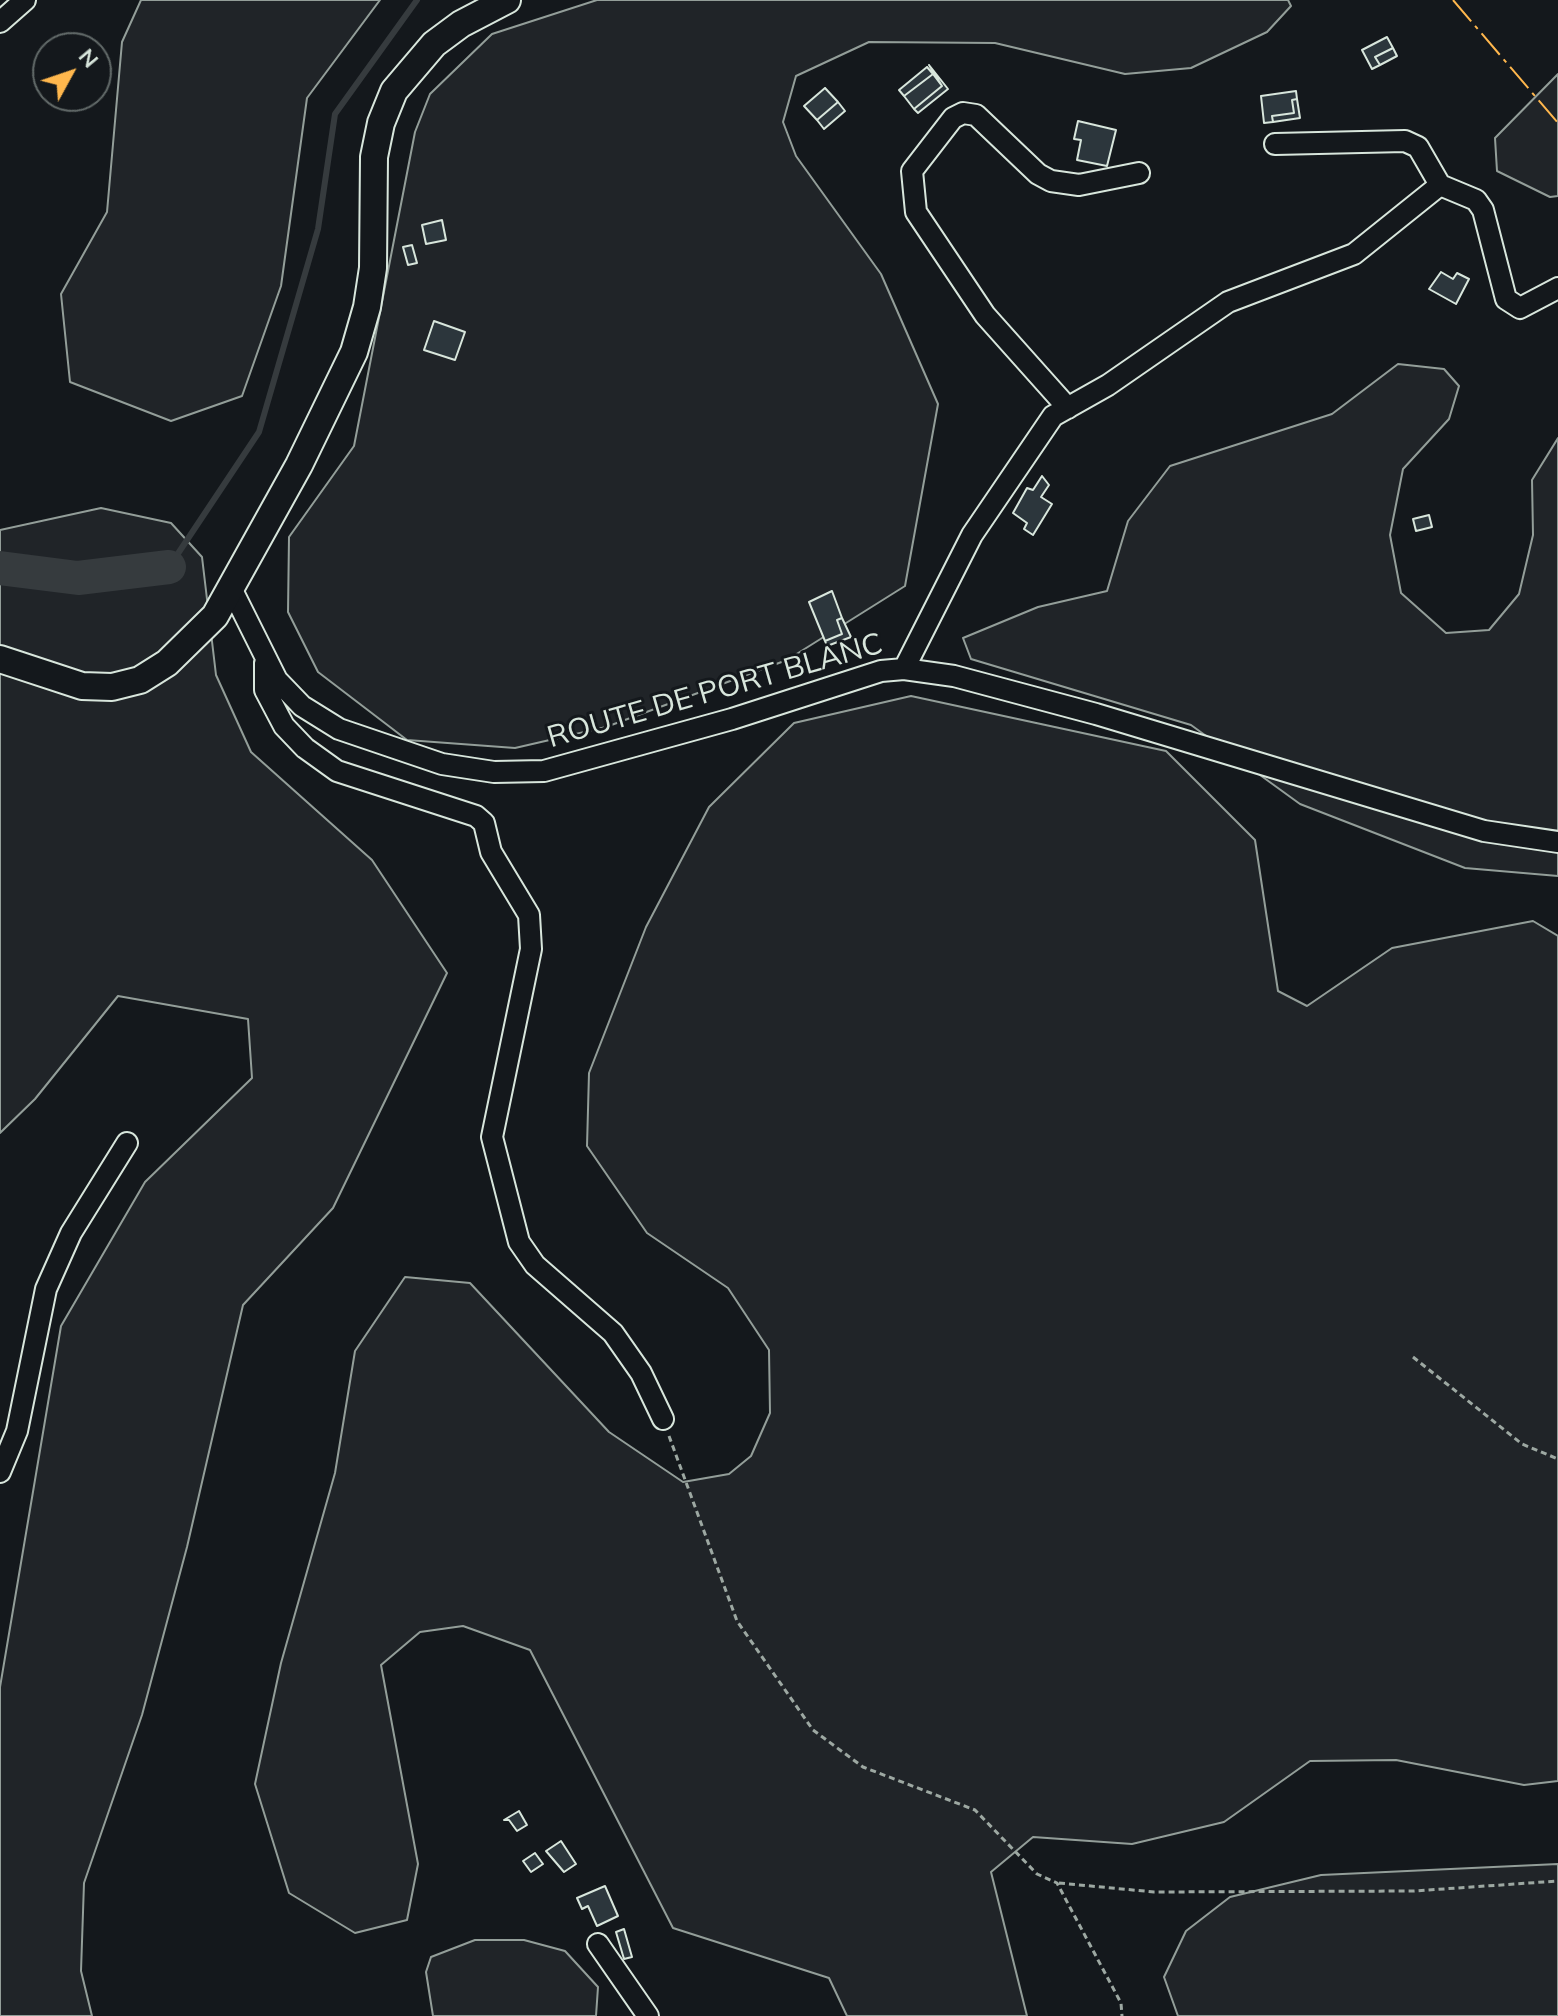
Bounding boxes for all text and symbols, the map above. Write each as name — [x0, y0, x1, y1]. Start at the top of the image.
north arrow — [32, 32, 112, 112]
text: N — [73, 42, 105, 73]
street label: ROUTE DE PORT BLANC — [543, 626, 887, 756]

